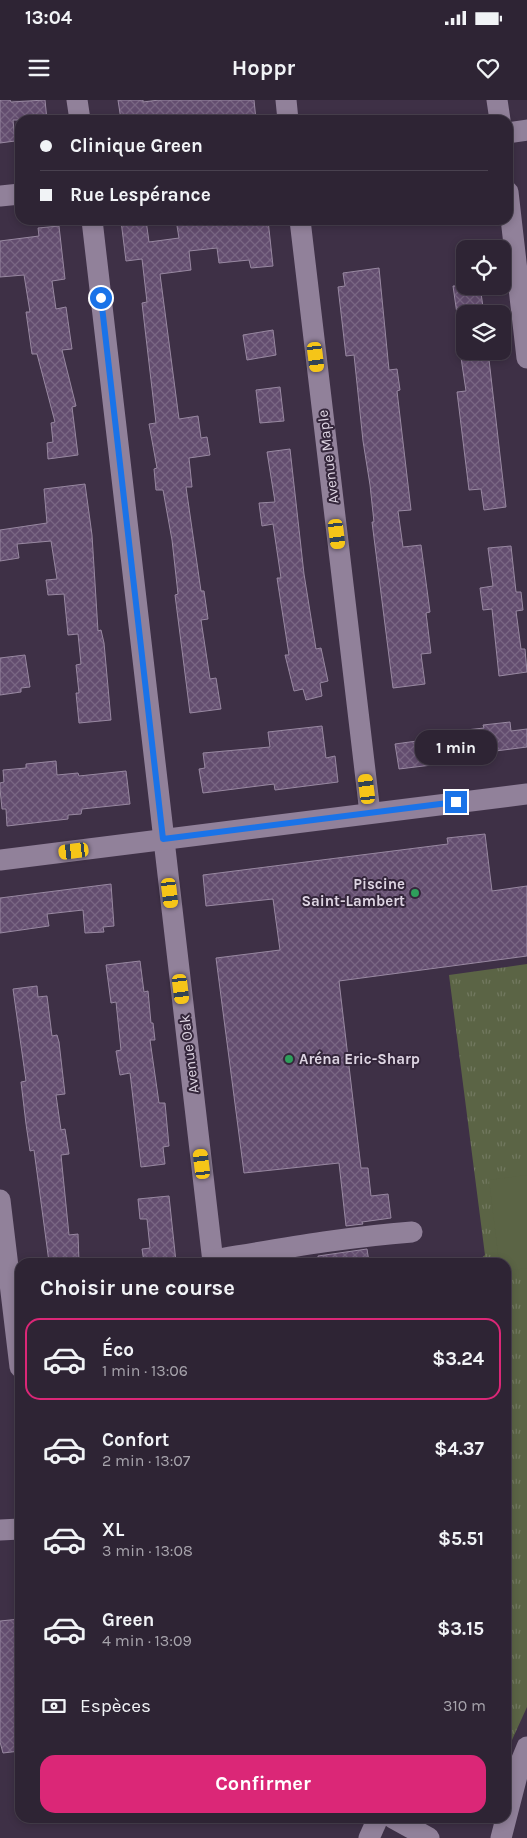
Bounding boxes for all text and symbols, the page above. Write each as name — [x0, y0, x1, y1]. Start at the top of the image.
text: 13:04 — [25, 7, 72, 29]
icon: menu — [25, 54, 53, 82]
icon: heart — [474, 54, 502, 82]
text: Hoppr — [232, 55, 295, 81]
text: Clinique Green — [70, 135, 203, 157]
text: Rue Lespérance — [70, 184, 211, 206]
map controls — [456, 240, 511, 360]
button: locate — [456, 240, 511, 295]
route start — [90, 287, 112, 309]
button: layers — [456, 305, 511, 360]
car — [306, 341, 325, 373]
street label: Avenue Maple — [313, 409, 343, 505]
car — [327, 518, 346, 550]
callout: 1 min — [415, 730, 497, 764]
text: 1 min — [436, 738, 476, 757]
car — [357, 773, 376, 805]
route end — [445, 791, 467, 813]
car — [58, 842, 89, 860]
place label: Piscine Saint-Lambert — [301, 875, 405, 910]
car — [160, 877, 179, 909]
marker: Piscine Saint-Lambert — [409, 887, 421, 899]
car — [171, 973, 190, 1005]
street label: Avenue Oak — [175, 1014, 203, 1094]
place label: Aréna Eric-Sharp — [299, 1050, 420, 1068]
marker: Aréna Eric-Sharp — [283, 1053, 295, 1065]
car — [192, 1148, 211, 1180]
text: Choisir une course — [40, 1275, 235, 1301]
icon: car — [42, 1337, 87, 1382]
text: Éco — [102, 1339, 134, 1361]
text: $3.24 — [432, 1348, 484, 1370]
text: 1 min · 13:06 — [102, 1361, 188, 1380]
icon: car — [42, 1427, 87, 1472]
text: Confort — [102, 1429, 169, 1451]
text: $4.37 — [434, 1438, 484, 1460]
text: 2 min · 13:07 — [102, 1451, 190, 1470]
icon: car — [42, 1517, 87, 1562]
text: XL — [102, 1519, 124, 1541]
text: $5.51 — [438, 1528, 484, 1550]
text: 3 min · 13:08 — [102, 1541, 193, 1560]
icon: car — [42, 1607, 87, 1652]
text: Green — [102, 1609, 154, 1631]
text: $3.15 — [437, 1618, 484, 1640]
text: 4 min · 13:09 — [102, 1631, 192, 1650]
icon: cash — [40, 1692, 68, 1720]
text: Espèces — [80, 1695, 151, 1717]
text: 310 m — [443, 1696, 486, 1715]
button: Confirmer — [40, 1755, 486, 1813]

